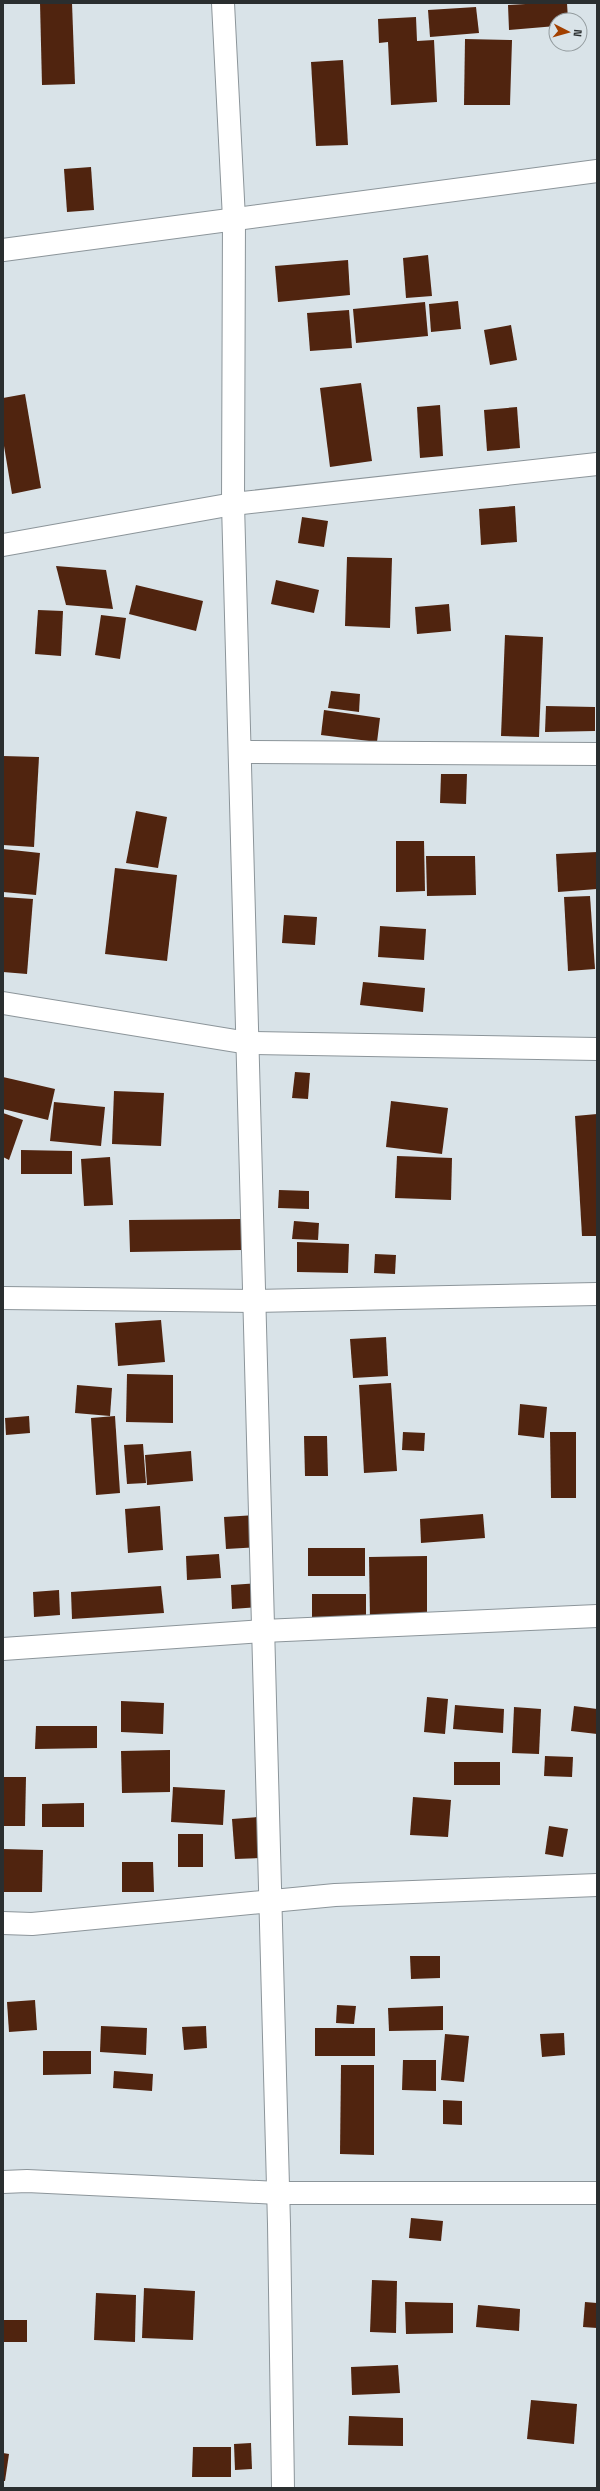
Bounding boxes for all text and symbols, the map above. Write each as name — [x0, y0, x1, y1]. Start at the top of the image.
north arrow — [548, 12, 588, 52]
text: N — [571, 29, 585, 37]

